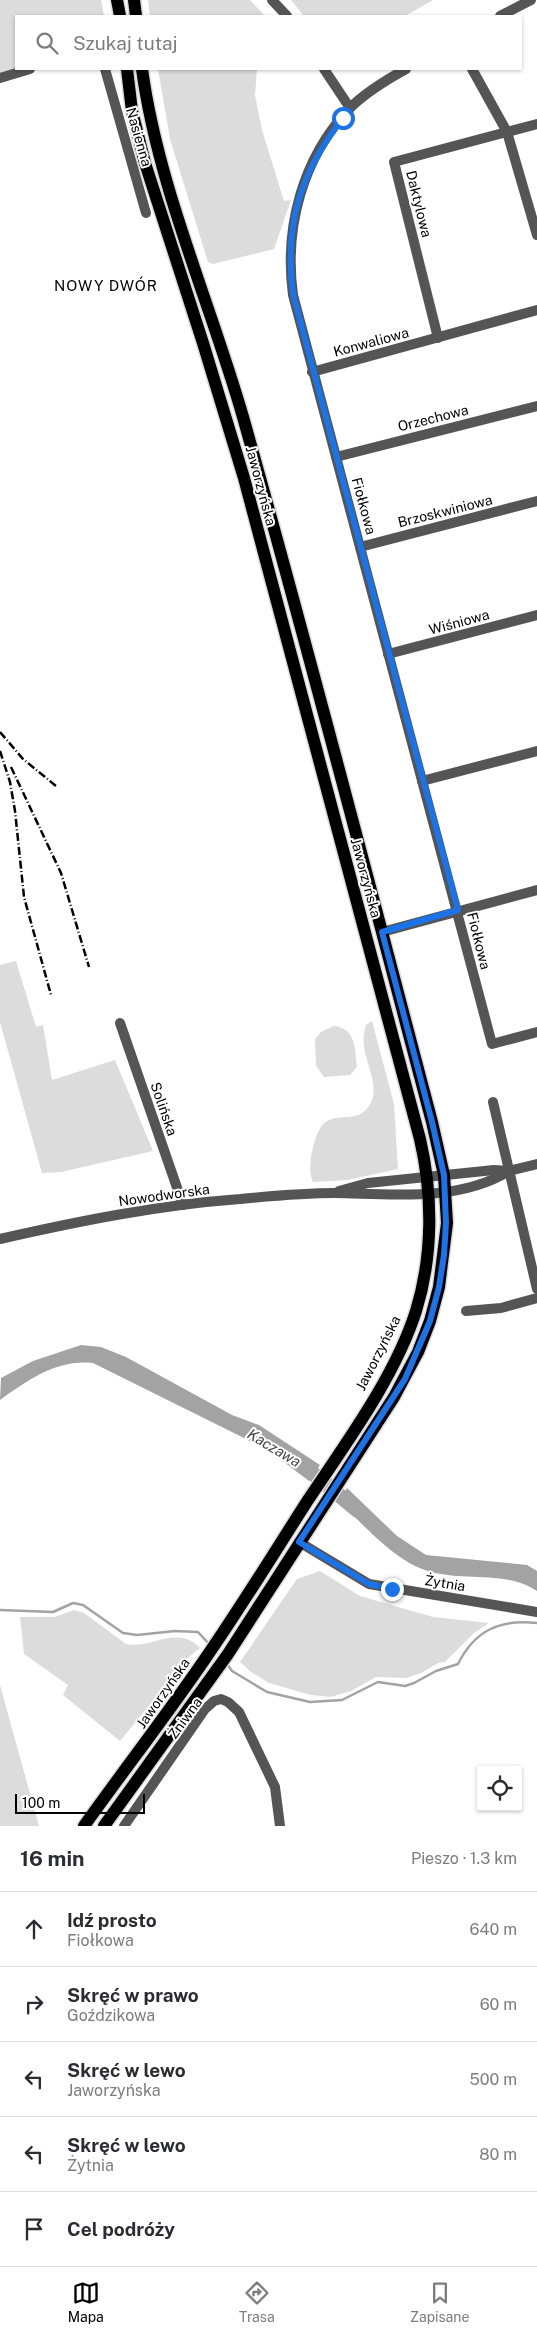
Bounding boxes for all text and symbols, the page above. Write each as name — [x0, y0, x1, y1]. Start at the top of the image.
search box — [15, 15, 522, 70]
icon: search — [33, 29, 61, 57]
text: Szukaj tutaj — [73, 32, 178, 54]
street label: Nasienna — [123, 106, 155, 168]
route start — [332, 107, 355, 130]
street label: Daktylowa — [403, 169, 435, 239]
district label: NOWY DWÓR — [54, 276, 158, 294]
street label: Konwaliowa — [332, 324, 410, 360]
street label: Orzechowa — [396, 401, 470, 435]
street label: Jaworzyńska — [243, 444, 279, 528]
street label: Fiołkowa — [349, 476, 379, 536]
street label: Brzoskwiniowa — [396, 492, 494, 530]
street label: Wiśniowa — [427, 606, 491, 638]
street label: Jaworzyńska — [348, 836, 384, 920]
street label: Fiołkowa — [464, 911, 494, 971]
street label: Solińska — [147, 1080, 181, 1138]
street label: Nowodworska — [117, 1181, 211, 1209]
street label: Jaworzyńska — [352, 1313, 404, 1393]
water label: Kaczawa — [245, 1425, 304, 1470]
street label: Żytnia — [424, 1570, 467, 1594]
route end — [381, 1578, 404, 1601]
street label: Jaworzyńska — [133, 1655, 193, 1731]
street label: Żniwna — [163, 1693, 205, 1742]
map controls — [477, 1766, 522, 1811]
button: locate — [477, 1766, 522, 1811]
scale bar — [15, 1791, 145, 1814]
text: 100 m — [22, 1795, 60, 1811]
text: 16 min — [20, 1846, 85, 1871]
text: Pieszo · 1.3 km — [411, 1849, 517, 1868]
text: Idź prosto — [67, 1909, 157, 1931]
icon: ahead — [20, 1915, 48, 1943]
text: 640 m — [469, 1920, 517, 1939]
text: Fiołkowa — [67, 1931, 134, 1950]
text: Skręć w prawo — [67, 1984, 199, 2006]
icon: right — [20, 1990, 48, 2018]
text: 60 m — [480, 1995, 517, 2014]
text: Goździkowa — [67, 2006, 155, 2025]
text: Skręć w lewo — [67, 2059, 186, 2081]
icon: left — [20, 2065, 48, 2093]
text: 500 m — [470, 2070, 517, 2089]
text: Jaworzyńska — [67, 2081, 161, 2100]
text: Skręć w lewo — [67, 2134, 186, 2156]
icon: left — [20, 2140, 48, 2168]
text: 80 m — [479, 2145, 517, 2164]
text: Żytnia — [67, 2156, 114, 2175]
icon: arrive — [20, 2215, 48, 2243]
text: Cel podróży — [67, 2218, 175, 2240]
tab: Mapa — [68, 2279, 104, 2325]
tab: Trasa — [239, 2279, 275, 2325]
tab: Zapisane — [410, 2279, 469, 2325]

